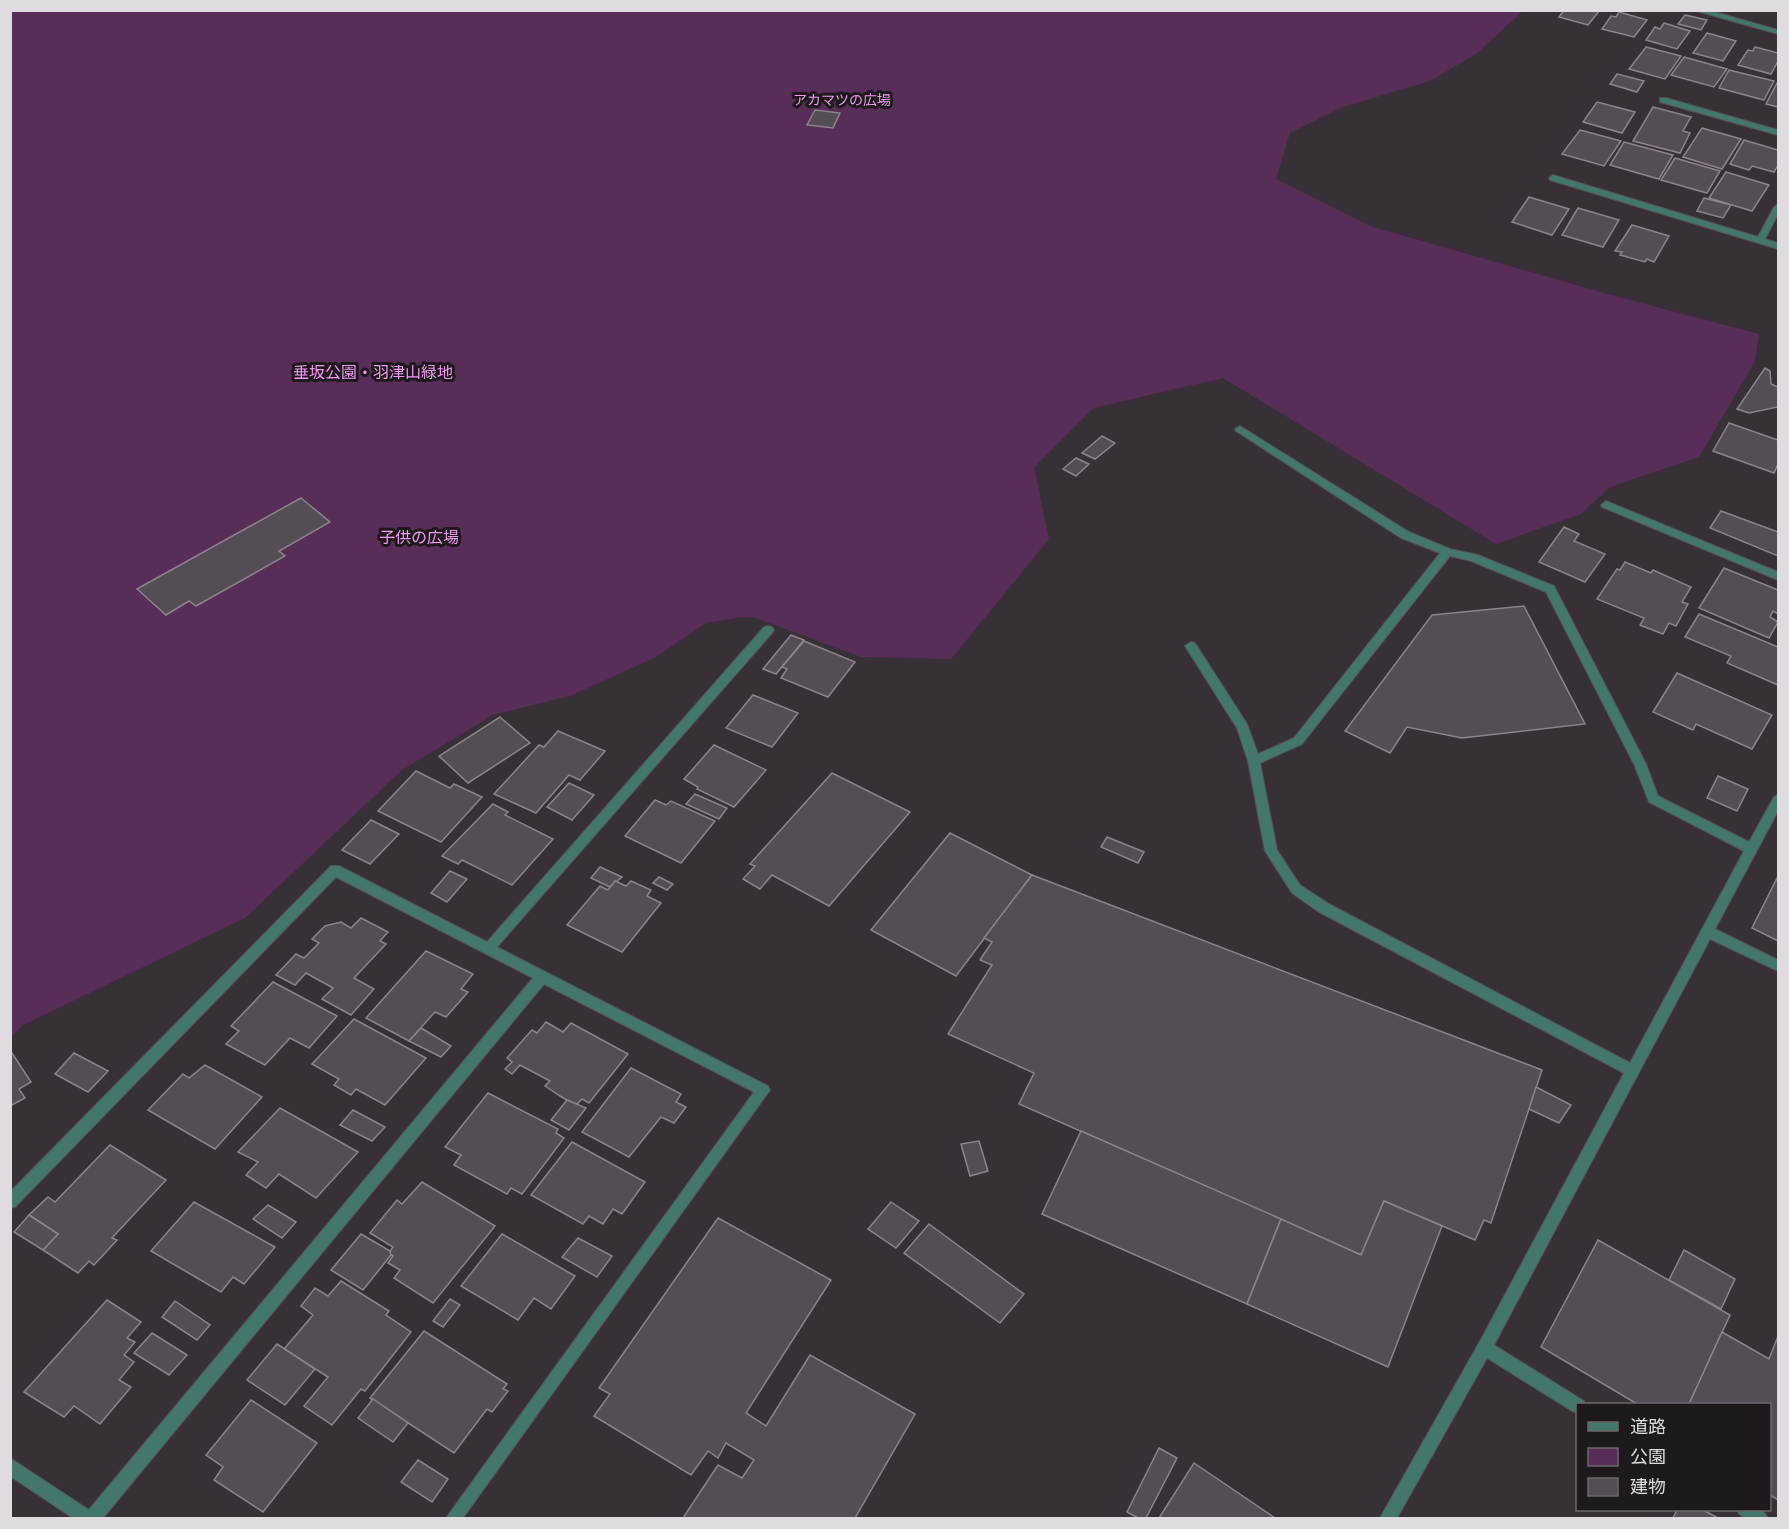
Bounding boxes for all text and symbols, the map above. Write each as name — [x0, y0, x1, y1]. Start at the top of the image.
park label: アカマツの広場 — [793, 92, 891, 109]
park label: 垂坂公園・羽津山緑地 — [293, 363, 453, 383]
park label: 子供の広場 — [379, 528, 459, 548]
legend — [1576, 1403, 1771, 1511]
text: 道路 — [1630, 1416, 1666, 1438]
text: 公園 — [1630, 1446, 1666, 1468]
text: 建物 — [1630, 1476, 1666, 1498]

